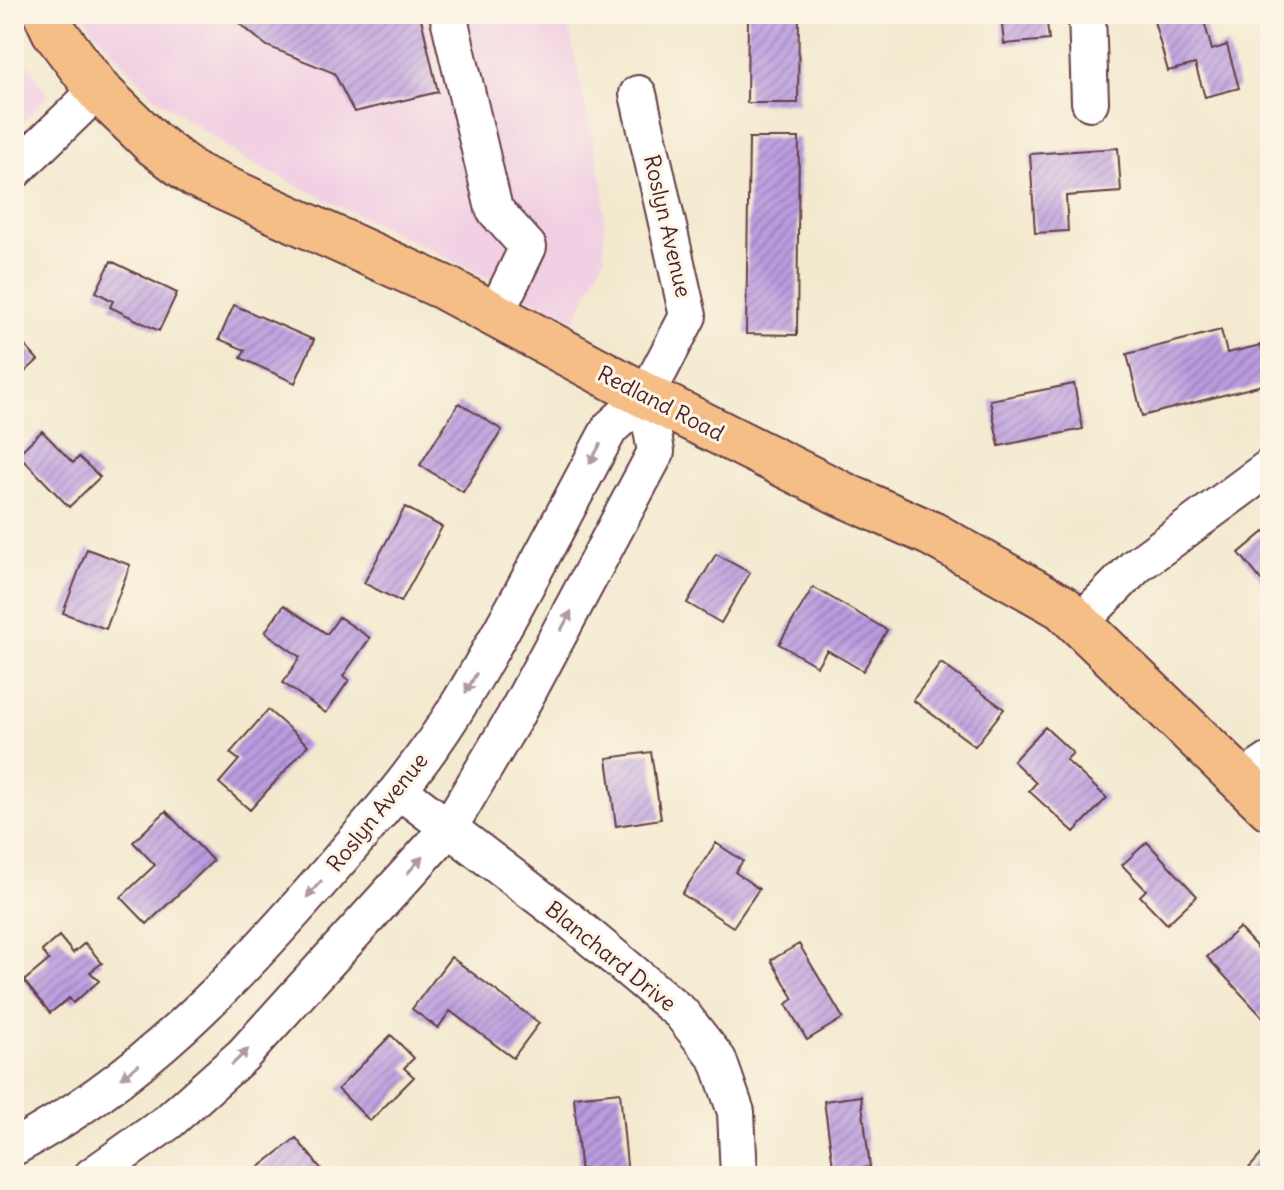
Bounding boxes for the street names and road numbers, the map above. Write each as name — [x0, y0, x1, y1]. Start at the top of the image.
street label: Roslyn Avenue — [638, 152, 698, 300]
street label: Redland Road — [593, 359, 729, 447]
street label: Roslyn Avenue — [320, 747, 434, 877]
street label: Blanchard Drive — [540, 895, 682, 1017]

